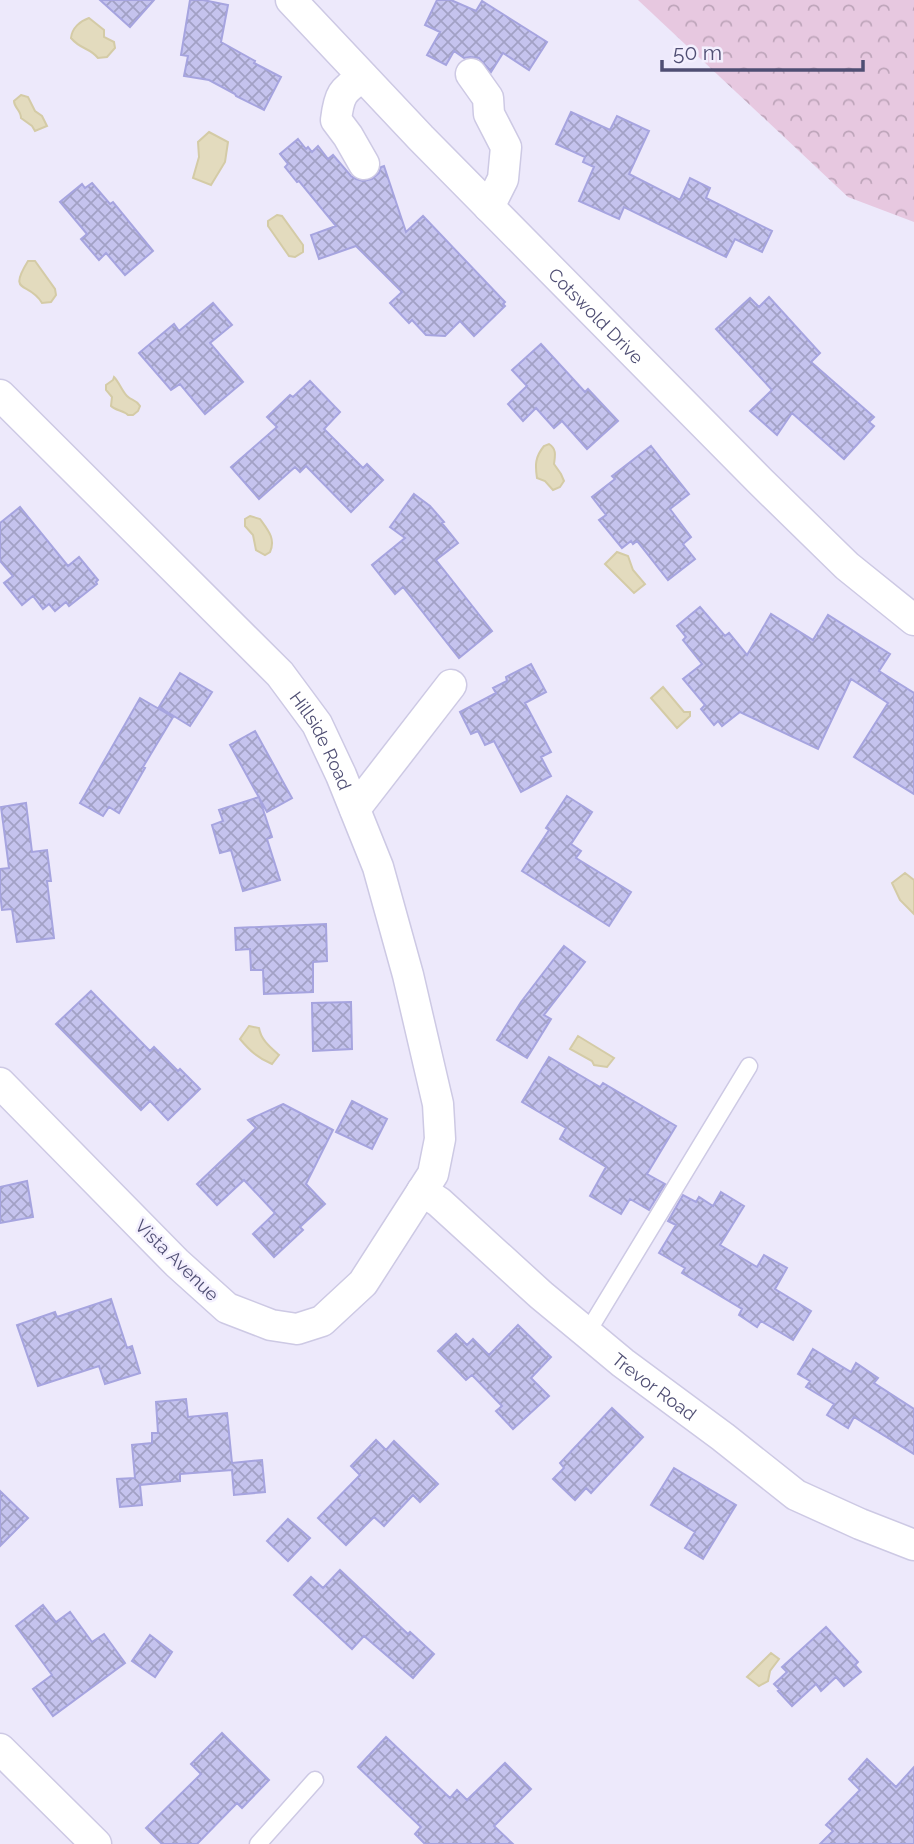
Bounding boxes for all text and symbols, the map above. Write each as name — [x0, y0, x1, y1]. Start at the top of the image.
scale bar — [662, 28, 863, 72]
text: 50 m — [673, 40, 722, 65]
street label: Cotswold Drive — [544, 263, 648, 368]
street label: Hillside Road — [286, 687, 356, 793]
street label: Vista Avenue — [131, 1215, 223, 1305]
street label: Trevor Road — [608, 1348, 701, 1424]

